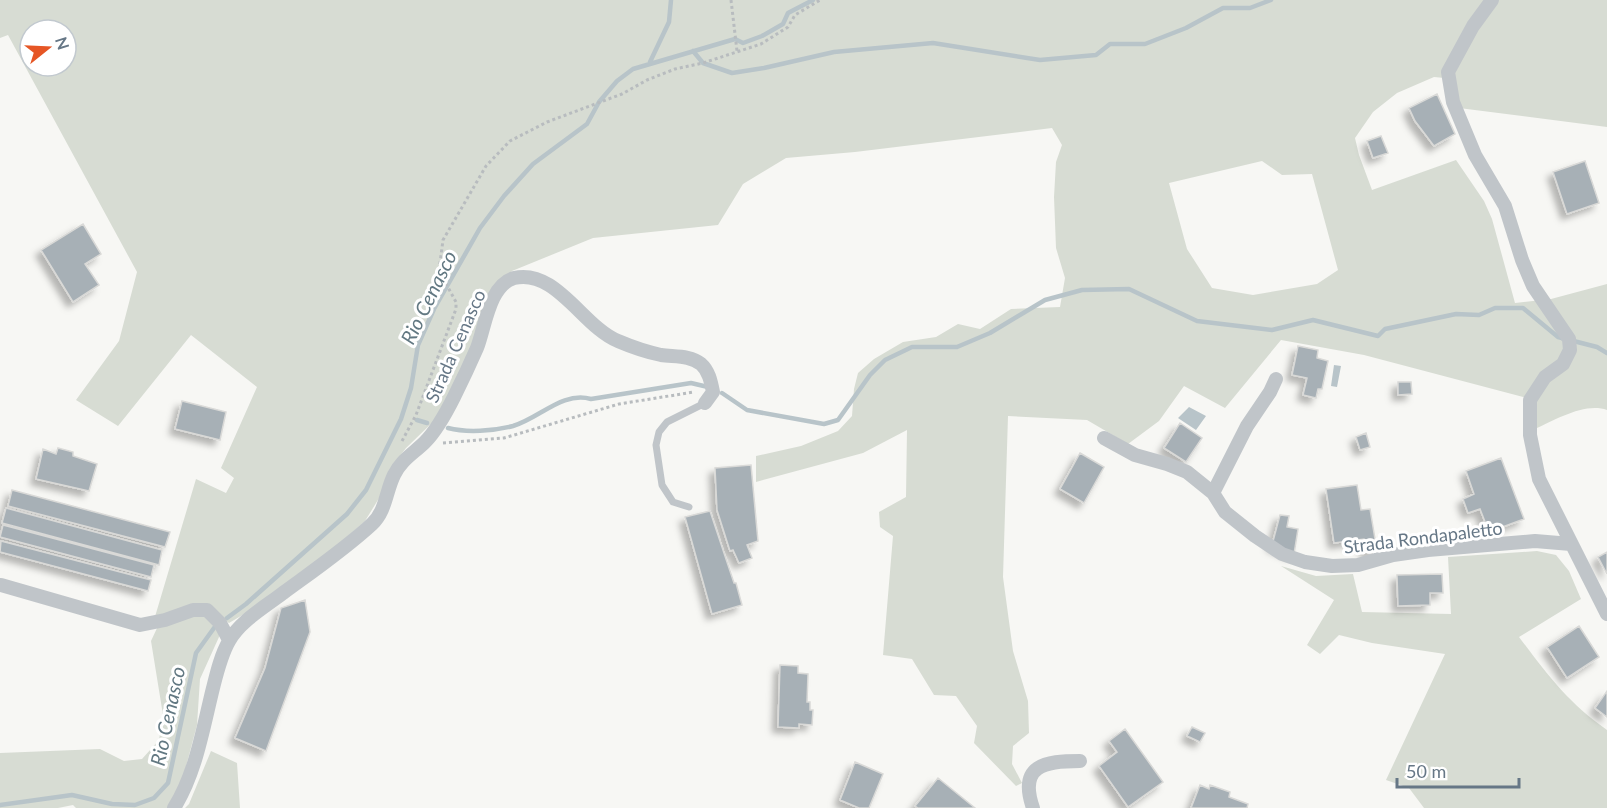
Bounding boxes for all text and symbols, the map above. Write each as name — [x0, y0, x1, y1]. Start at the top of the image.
north arrow — [18, 18, 78, 78]
text: N — [52, 34, 74, 52]
water label: Rio Cenasco — [395, 246, 461, 348]
street label: Strada Cenasco — [420, 286, 490, 406]
street label: Strada Rondapaletto — [1342, 516, 1504, 558]
water label: Rio Cenasco — [145, 664, 189, 768]
scale bar — [1397, 751, 1518, 789]
text: 50 m — [1406, 760, 1446, 782]

